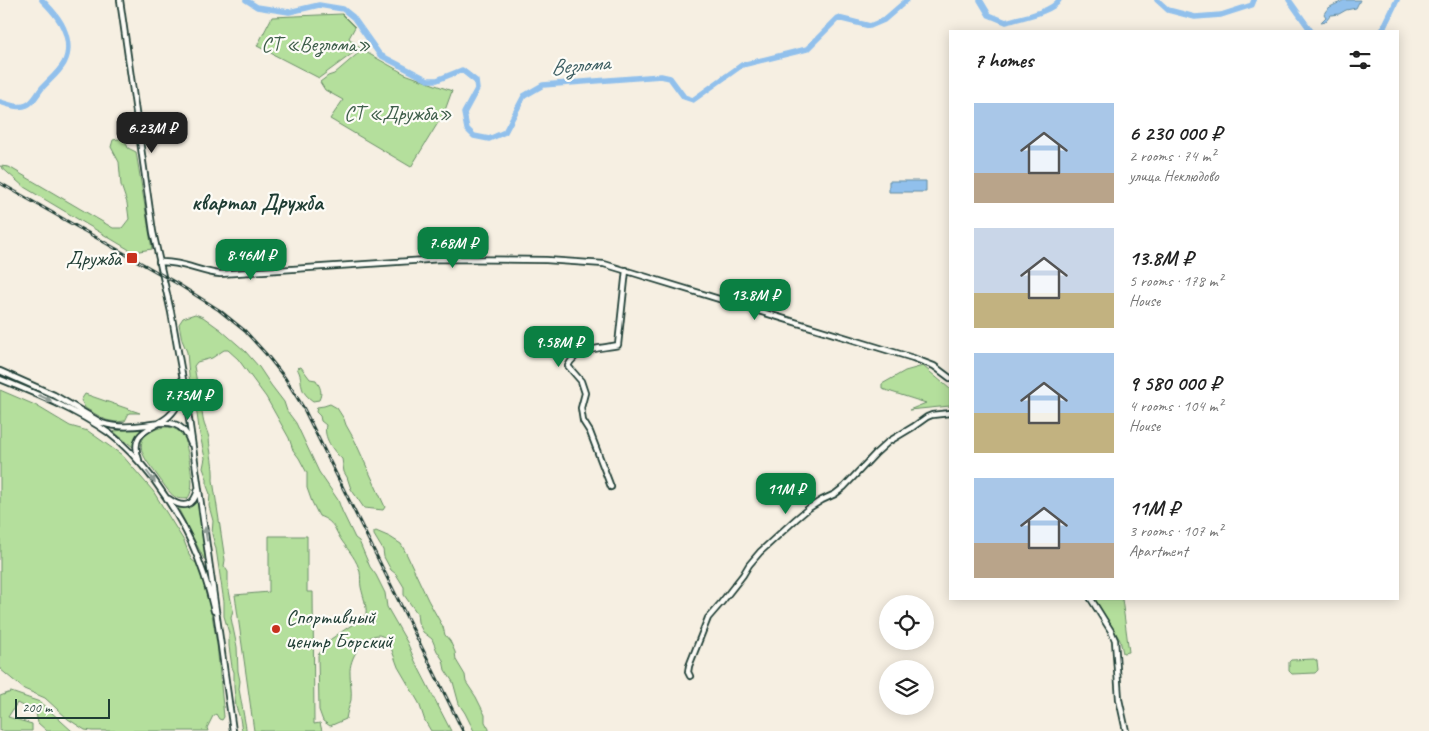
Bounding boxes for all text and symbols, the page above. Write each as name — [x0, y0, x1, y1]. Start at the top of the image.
park label: СТ «Везлома» — [261, 31, 371, 58]
icon: filters — [1346, 46, 1374, 74]
text: 7 homes — [974, 47, 1033, 73]
water label: Везлома — [549, 48, 614, 82]
park label: СТ «Дружба» — [344, 100, 452, 126]
pin: 6.23M ₽ — [106, 112, 198, 154]
text: 6.23M ₽ — [128, 118, 176, 138]
text: 6 230 000 ₽ — [1129, 120, 1222, 146]
icon: home — [1014, 123, 1074, 183]
text: 2 rooms · 74 m² — [1129, 146, 1215, 166]
text: улица Неклюдово — [1129, 166, 1219, 186]
district label: квартал Дружба — [191, 189, 325, 217]
pin: 7.68M ₽ — [407, 226, 499, 269]
text: 7.68M ₽ — [429, 233, 477, 253]
pin: 8.46M ₽ — [205, 238, 297, 281]
place label: Дружба — [66, 245, 123, 271]
text: 8.46M ₽ — [227, 245, 275, 265]
text: 13.8M ₽ — [1129, 245, 1193, 271]
icon: home — [1014, 248, 1074, 308]
marker: Дружба — [125, 251, 139, 265]
text: 5 rooms · 178 m² — [1129, 271, 1223, 291]
pin: 13.8M ₽ — [709, 278, 801, 321]
text: 13.8M ₽ — [731, 285, 779, 305]
text: House — [1129, 291, 1160, 311]
pin: 9.58M ₽ — [513, 326, 605, 368]
text: 9.58M ₽ — [535, 332, 583, 352]
text: 9 580 000 ₽ — [1129, 370, 1221, 396]
icon: home — [1014, 373, 1074, 433]
pin: 7.75M ₽ — [142, 378, 234, 421]
text: 7.75M ₽ — [164, 385, 212, 405]
one-way arrow — [38, 394, 52, 402]
text: 4 rooms · 104 m² — [1129, 396, 1223, 416]
text: House — [1129, 416, 1160, 436]
one-way arrow — [146, 470, 156, 484]
pin: 11M ₽ — [751, 472, 821, 515]
text: 11M ₽ — [767, 479, 805, 499]
text: 11M ₽ — [1129, 495, 1179, 521]
icon: home — [1014, 498, 1074, 558]
text: 3 rooms · 107 m² — [1129, 521, 1223, 541]
one-way arrow — [202, 525, 210, 541]
text: Apartment — [1129, 541, 1188, 561]
map controls — [879, 595, 934, 715]
button: locate — [879, 595, 934, 650]
place label: Спортивный центр Борский — [286, 604, 394, 654]
marker: Спортивный центр Борский — [270, 623, 282, 635]
button: layers — [879, 660, 934, 715]
scale bar — [15, 696, 110, 719]
text: 200 m — [22, 699, 52, 716]

